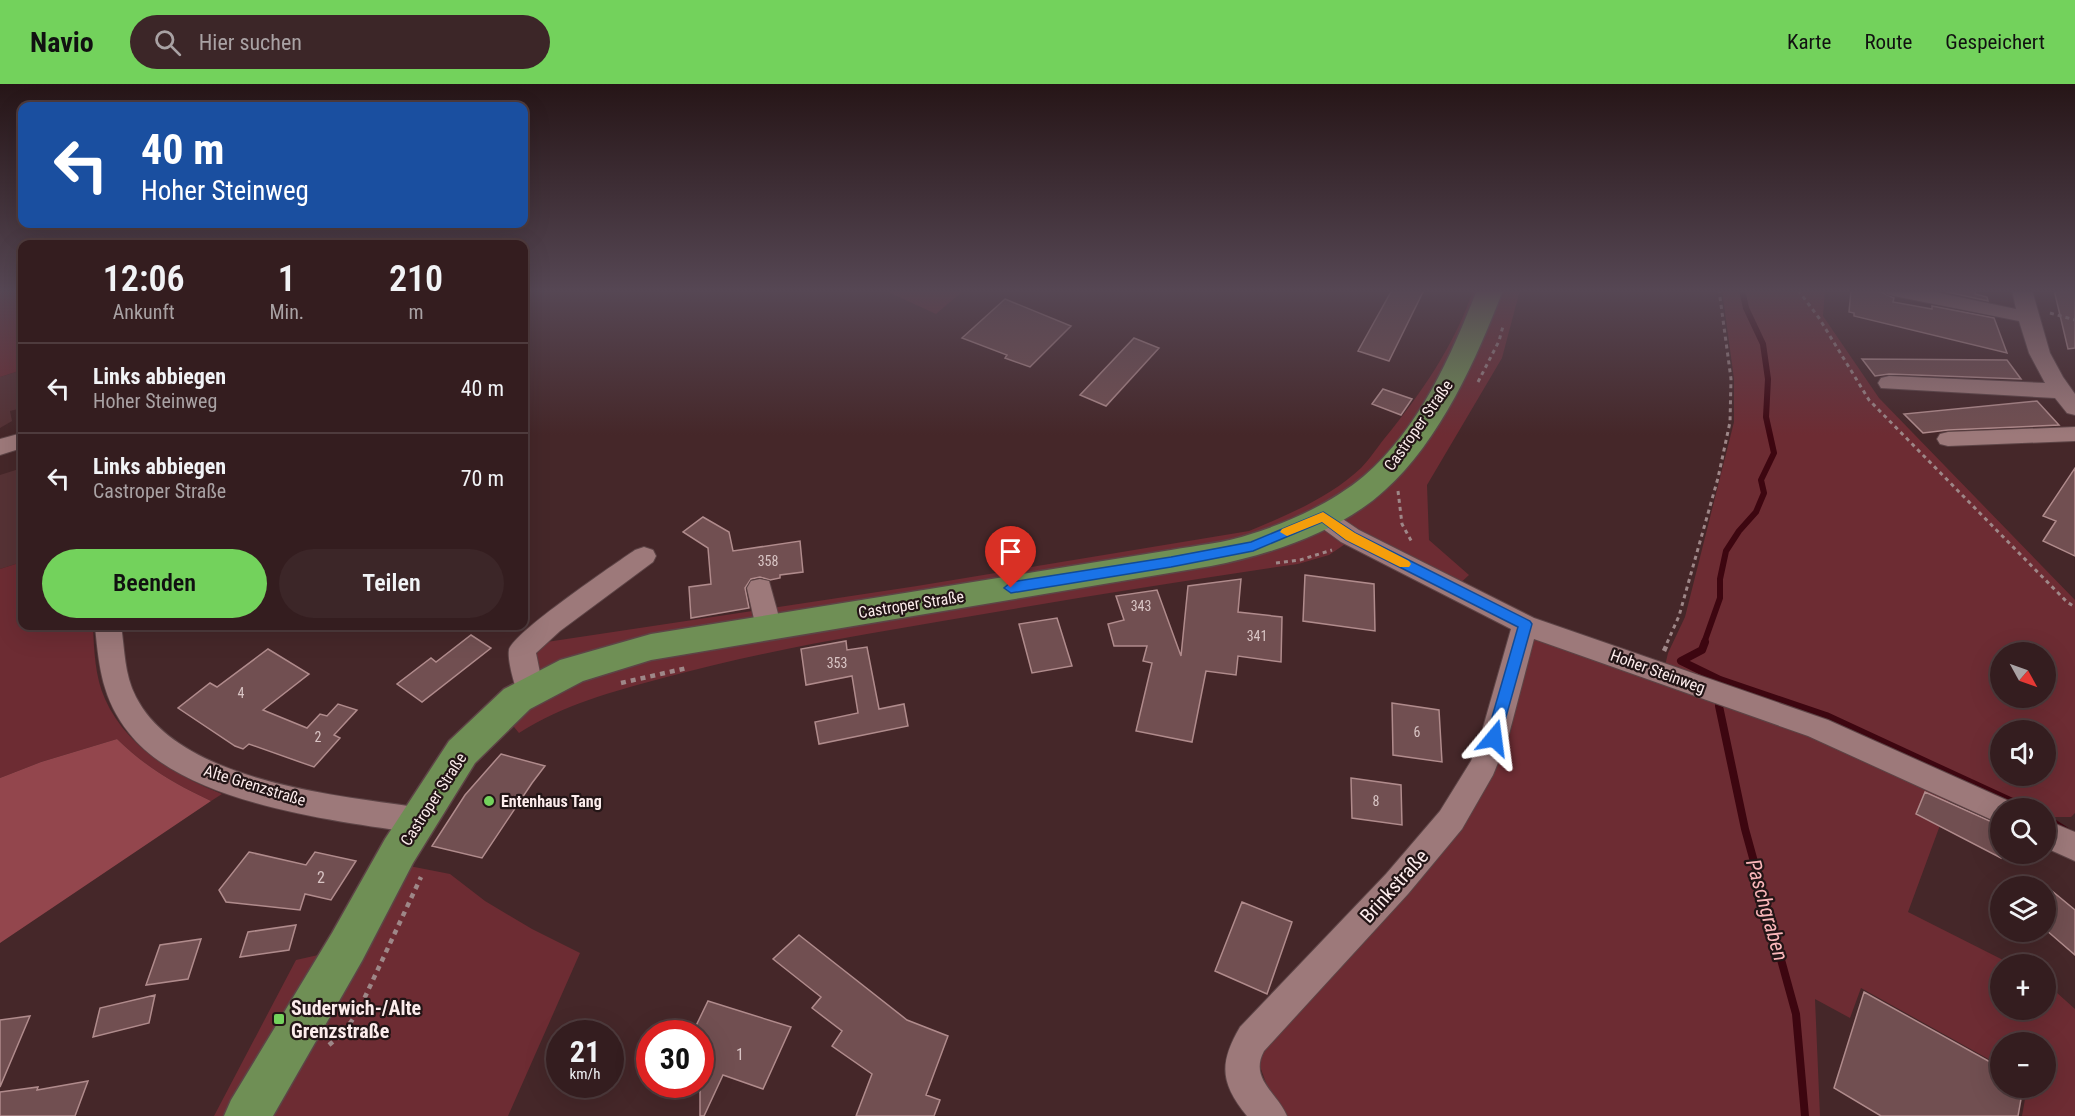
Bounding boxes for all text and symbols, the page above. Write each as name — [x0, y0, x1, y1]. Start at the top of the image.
search box — [130, 15, 550, 69]
text: Navio — [30, 26, 94, 59]
icon: search — [151, 26, 184, 59]
text: Hier suchen — [199, 30, 302, 55]
text: Karte — [1787, 30, 1831, 54]
text: Route — [1864, 30, 1912, 54]
text: Gespeichert — [1945, 30, 2045, 54]
text: 40 m — [141, 125, 224, 174]
icon: left — [42, 126, 120, 204]
text: Hoher Steinweg — [141, 175, 309, 207]
text: 12:06 — [103, 258, 185, 300]
text: 1 — [278, 258, 296, 300]
text: 210 — [389, 258, 443, 300]
text: Ankunft — [113, 300, 175, 324]
text: Min. — [269, 300, 304, 324]
text: m — [409, 300, 424, 324]
text: Links abbiegen — [93, 364, 226, 389]
icon: left — [42, 372, 75, 405]
text: 40 m — [461, 376, 504, 401]
street label: Castroper Straße — [1380, 376, 1457, 474]
text: Hoher Steinweg — [93, 389, 217, 413]
text: Links abbiegen — [93, 454, 226, 479]
icon: left — [42, 462, 75, 495]
text: 70 m — [461, 466, 504, 491]
text: Castroper Straße — [93, 479, 226, 503]
pin — [985, 526, 1036, 588]
icon: arrive — [994, 535, 1027, 568]
button: Beenden — [42, 549, 267, 618]
button: Teilen — [279, 549, 504, 618]
house number: 358 — [758, 553, 778, 569]
street label: Castroper Straße — [857, 587, 965, 622]
house number: 343 — [1131, 598, 1151, 614]
house number: 341 — [1247, 628, 1267, 644]
north arrow — [1990, 642, 2056, 708]
map controls — [1990, 642, 2056, 1098]
street label: Hoher Steinweg — [1608, 646, 1708, 697]
house number: 353 — [827, 655, 847, 671]
house number: 4 — [238, 685, 245, 701]
position arrow — [1462, 706, 1526, 770]
button: sound — [1990, 720, 2056, 786]
house number: 6 — [1414, 724, 1421, 740]
house number: 2 — [315, 729, 322, 745]
street label: Castroper Straße — [396, 749, 470, 849]
street label: Alte Grenzstraße — [202, 761, 308, 810]
place label: Entenhaus Tang — [501, 792, 602, 811]
house number: 8 — [1373, 793, 1380, 809]
marker: Entenhaus Tang — [482, 794, 496, 808]
button: search — [1990, 798, 2056, 864]
street label: Brinkstraße — [1355, 844, 1433, 928]
water label: Paschgraben — [1741, 856, 1793, 964]
house number: 2 — [317, 868, 325, 887]
button: layers — [1990, 876, 2056, 942]
button: + — [1990, 954, 2056, 1020]
place label: Suderwich-/Alte Grenzstraße — [291, 996, 421, 1043]
marker: Suderwich-/Alte Grenzstraße — [272, 1012, 286, 1026]
speed limit sign: 30 — [636, 1020, 714, 1098]
button: − — [1990, 1032, 2056, 1098]
text: 21 — [570, 1034, 600, 1069]
house number: 1 — [736, 1045, 744, 1064]
text: km/h — [570, 1065, 600, 1083]

